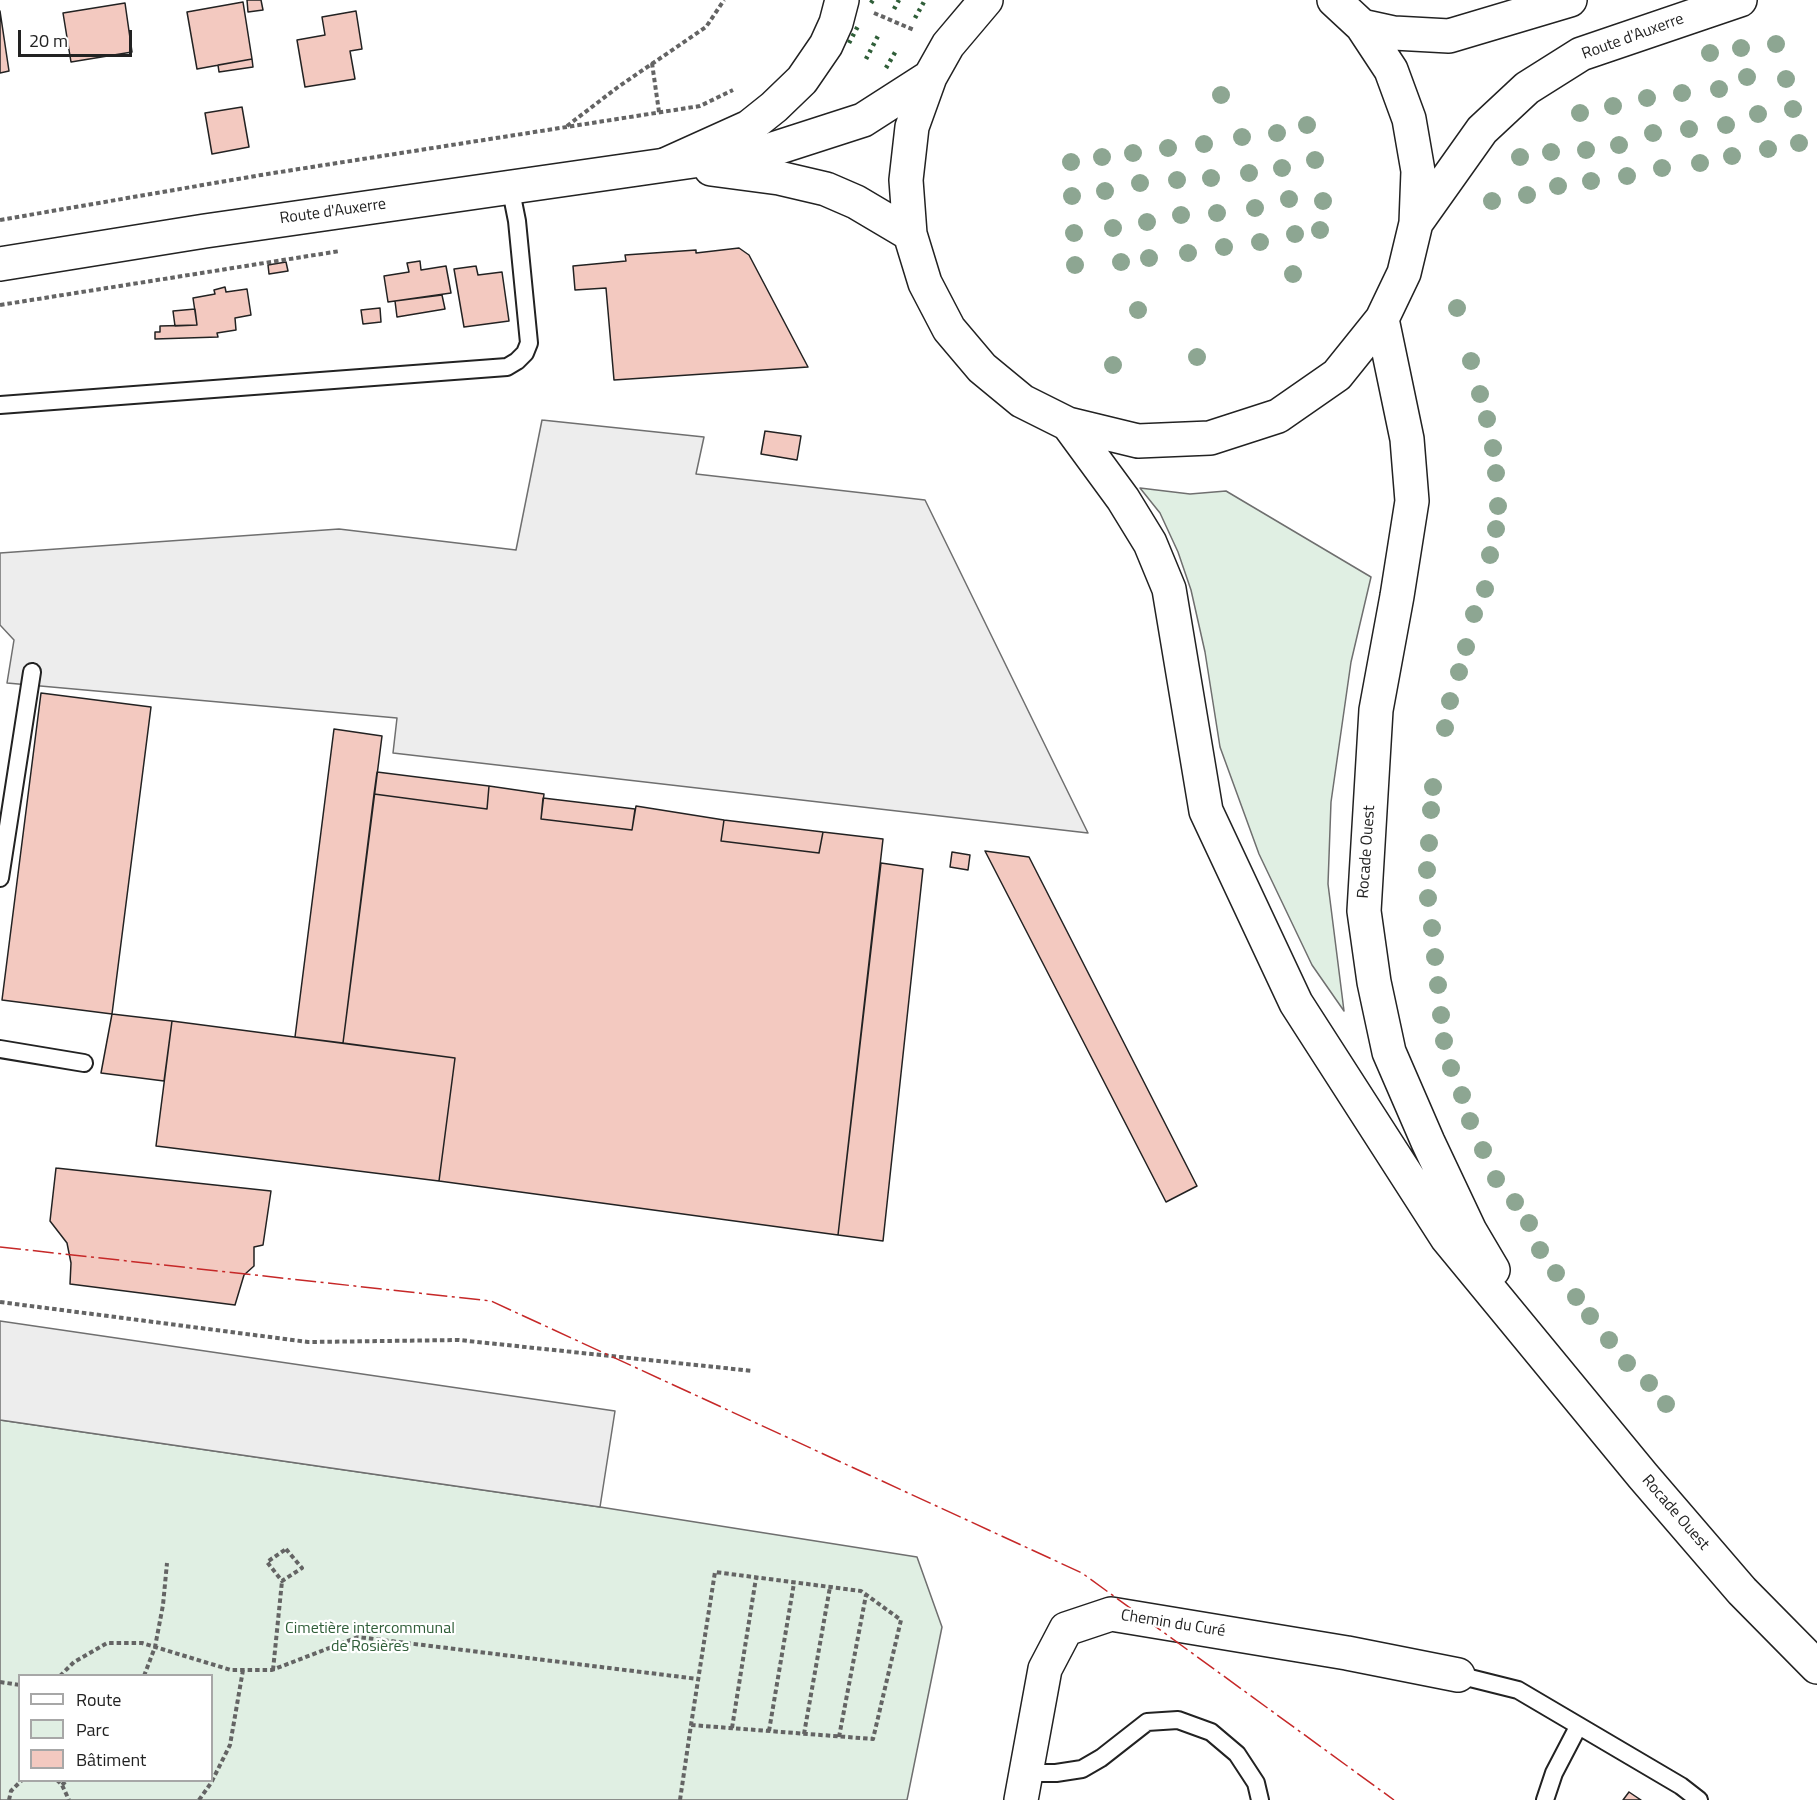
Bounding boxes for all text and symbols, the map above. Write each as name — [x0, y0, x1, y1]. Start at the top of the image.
street label: Route d'Auxerre — [1579, 10, 1687, 64]
scale bar — [21, 18, 135, 56]
text: 20 m — [29, 27, 68, 54]
street label: Route d'Auxerre — [279, 195, 387, 229]
street label: Rocade Ouest — [1354, 805, 1380, 899]
street label: Rocade Ouest — [1637, 1471, 1713, 1555]
street label: Chemin du Curé — [1119, 1606, 1227, 1642]
park label: Cimetière intercommunal de Rosières — [285, 1619, 455, 1657]
legend — [18, 1674, 213, 1782]
text: Route — [76, 1686, 121, 1713]
text: Parc — [76, 1716, 110, 1743]
text: Bâtiment — [76, 1746, 146, 1773]

